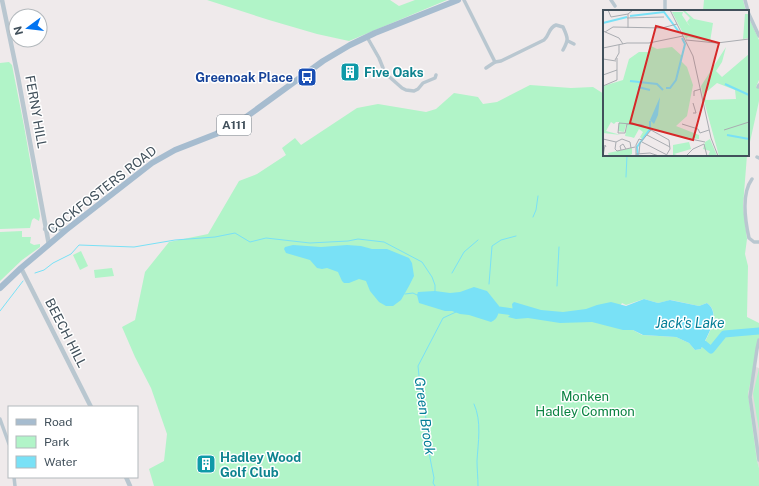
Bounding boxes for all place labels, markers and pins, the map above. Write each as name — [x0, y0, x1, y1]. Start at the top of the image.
building icon: Five Oaks — [339, 61, 361, 83]
place label: Five Oaks — [364, 65, 424, 80]
bus stop icon: Greenoak Place — [296, 66, 318, 88]
place label: Greenoak Place — [195, 70, 293, 85]
place label: Hadley Wood Golf Club — [220, 450, 301, 480]
building icon: Hadley Wood Golf Club — [195, 453, 217, 475]

